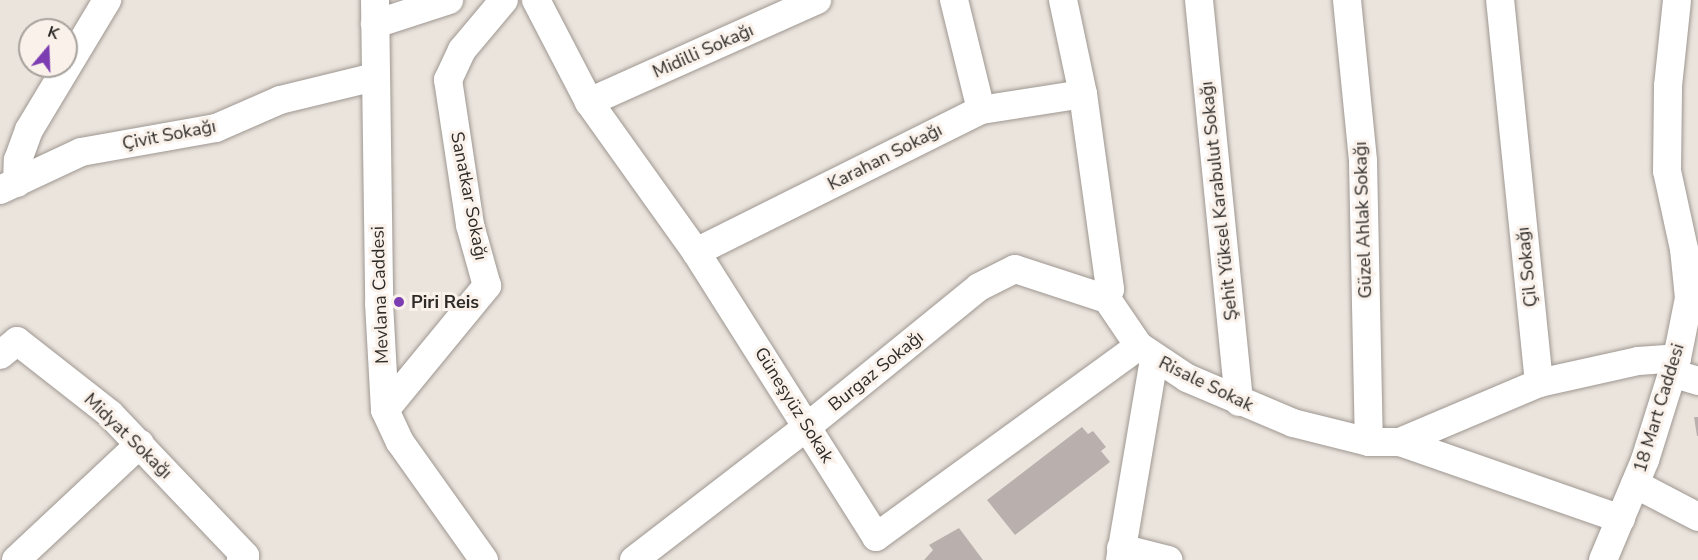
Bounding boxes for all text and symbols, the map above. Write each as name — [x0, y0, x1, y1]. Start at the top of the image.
north arrow — [18, 18, 78, 78]
street label: Midilli Sokağı — [649, 19, 757, 83]
text: K — [45, 21, 62, 45]
street label: Şehit Yüksel Karabulut Sokağı — [1196, 80, 1242, 322]
street label: Çivit Sokağı — [120, 115, 218, 155]
street label: Karahan Sokağı — [824, 119, 946, 195]
street label: Sanatkar Sokağı — [446, 130, 492, 262]
street label: Güzel Ahlak Sokağı — [1349, 141, 1377, 299]
street label: Mevlana Caddesi — [367, 226, 393, 364]
street label: Çil Sokağı — [1512, 226, 1542, 308]
place label: Piri Reis — [411, 291, 479, 313]
marker: Piri Reis — [392, 295, 406, 309]
street label: Burgaz Sokağı — [824, 326, 928, 416]
street label: 18 Mart Caddesi — [1629, 341, 1689, 475]
street label: Güneşyüz Sokak — [750, 343, 838, 467]
street label: Risale Sokak — [1155, 352, 1257, 416]
street label: Midyat Sokağı — [80, 389, 176, 483]

